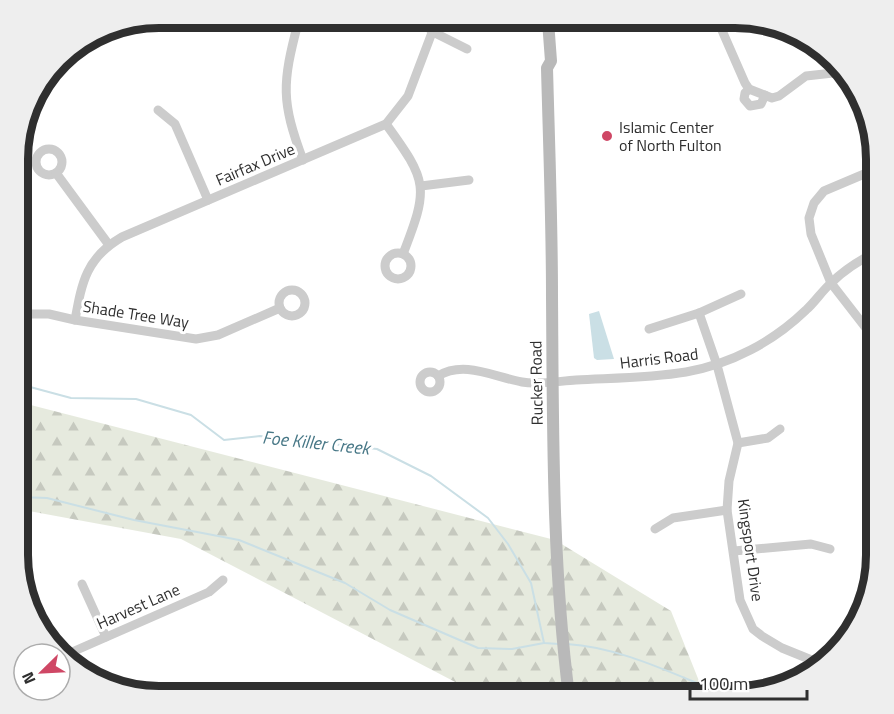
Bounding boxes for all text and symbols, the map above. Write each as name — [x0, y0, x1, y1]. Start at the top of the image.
place label: Islamic Center of North Fulton — [619, 115, 722, 157]
marker: Islamic Center of North Fulton — [600, 129, 614, 143]
street label: Fairfax Drive — [212, 137, 298, 191]
street label: Shade Tree Way — [81, 294, 191, 334]
street label: Rucker Road — [523, 341, 549, 425]
street label: Harris Road — [618, 341, 700, 375]
water label: Foe Killer Creek — [261, 423, 373, 462]
street label: Kingsport Drive — [732, 497, 770, 603]
street label: Harvest Lane — [93, 577, 183, 635]
north arrow — [12, 642, 72, 702]
scale bar — [690, 663, 807, 701]
text: N — [15, 668, 42, 688]
text: 100 m — [699, 670, 748, 697]

